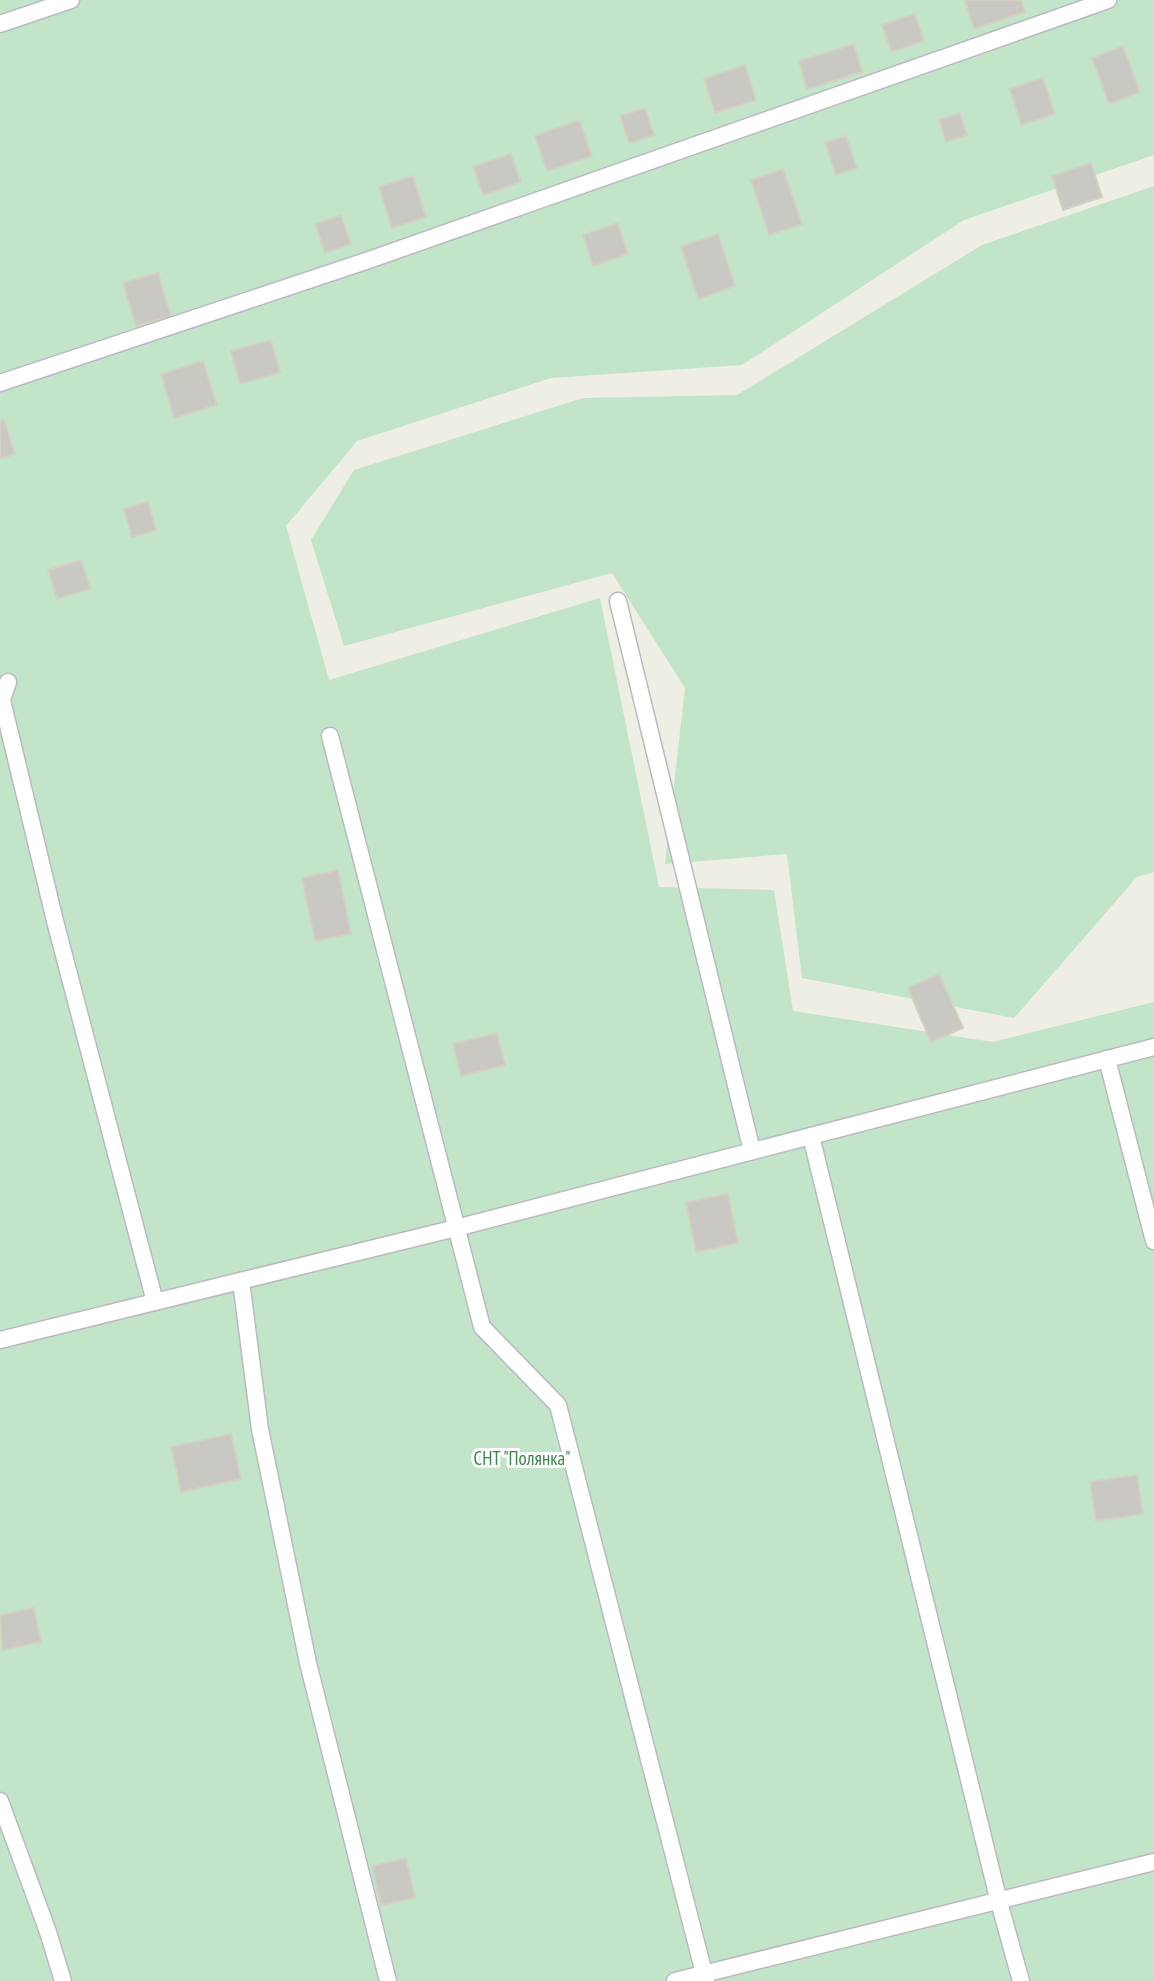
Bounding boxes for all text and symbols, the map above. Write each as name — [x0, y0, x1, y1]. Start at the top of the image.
park label: СНТ "Полянка" — [473, 1446, 571, 1470]

